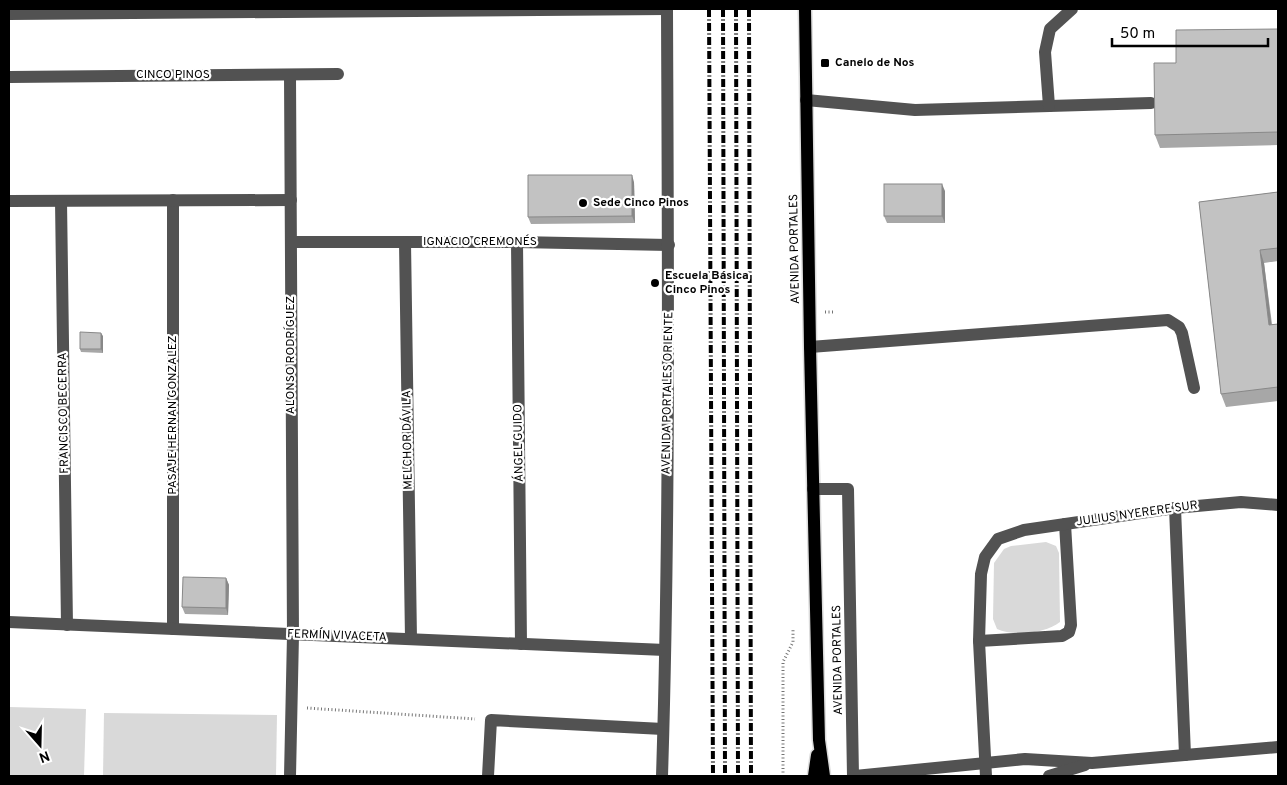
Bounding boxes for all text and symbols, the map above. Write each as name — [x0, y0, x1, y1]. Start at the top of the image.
scale bar — [1112, 15, 1268, 47]
text: 50 m — [1120, 25, 1155, 44]
place label: Canelo de Nos — [835, 55, 914, 71]
marker: Canelo de Nos — [819, 57, 831, 69]
street label: CINCO PINOS — [136, 67, 210, 83]
street label: AVENIDA PORTALES — [786, 194, 804, 304]
place label: Sede Cinco Pinos — [593, 195, 689, 211]
marker: Sede Cinco Pinos — [577, 197, 589, 209]
street label: IGNACIO CREMONÉS — [423, 234, 537, 250]
place label: Escuela Básica Cinco Pinos — [665, 268, 749, 298]
marker: Escuela Básica Cinco Pinos — [649, 277, 661, 289]
street label: ALONSO RODRÍGUEZ — [283, 296, 299, 414]
street label: AVENIDA PORTALES ORIENTE — [659, 311, 677, 475]
street label: PASAJE HERNAN GONZALEZ — [165, 335, 181, 495]
street label: FRANCISCO BECERRA — [55, 352, 73, 474]
street label: MELCHOR DÁVILA — [399, 390, 417, 490]
street label: ÁNGEL GUIDO — [510, 404, 528, 482]
street label: JULIUS NYERERE SUR — [1075, 498, 1199, 530]
street label: AVENIDA PORTALES — [829, 605, 847, 715]
street label: FERMÍN VIVACETA — [287, 626, 387, 646]
north arrow — [15, 720, 65, 770]
text: N — [36, 746, 52, 766]

